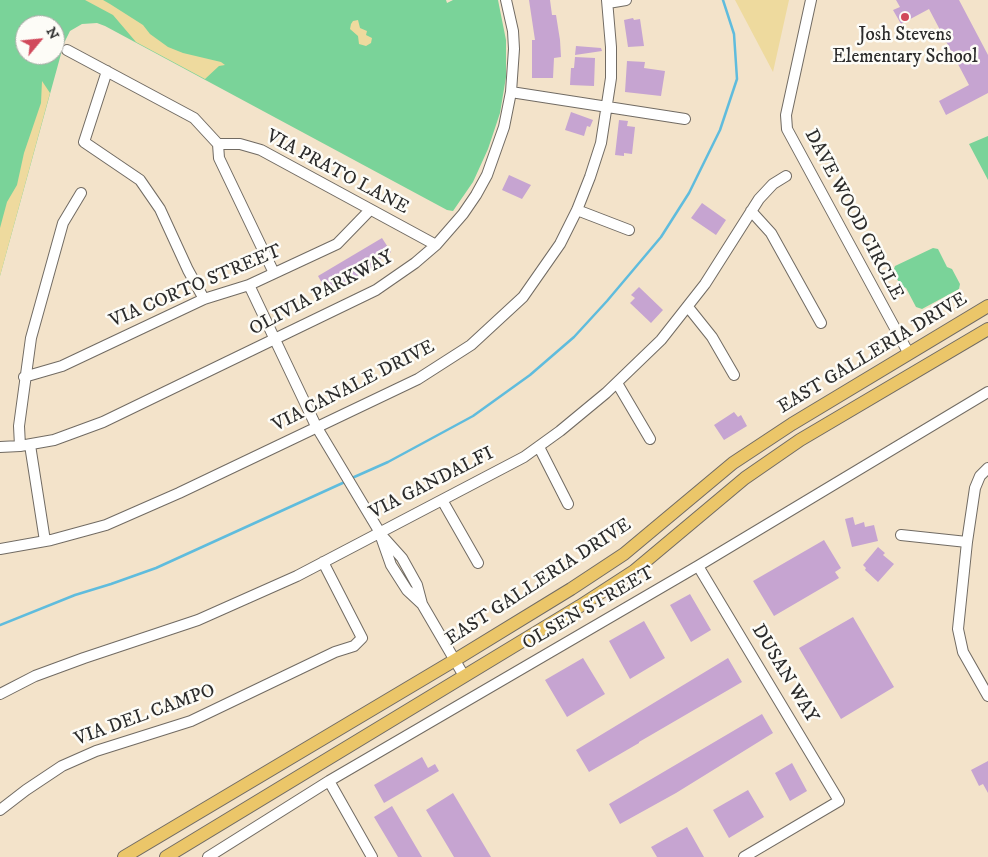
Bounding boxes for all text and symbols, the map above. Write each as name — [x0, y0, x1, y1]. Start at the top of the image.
marker: Josh Stevens Elementary School — [899, 11, 911, 23]
north arrow — [15, 15, 65, 65]
text: N — [42, 24, 63, 43]
place label: Josh Stevens Elementary School — [832, 25, 978, 69]
street label: VIA PRATO LANE — [262, 126, 412, 220]
street label: DAVE WOOD CIRCLE — [798, 126, 908, 304]
street label: VIA CORTO STREET — [106, 240, 286, 334]
street label: OLIVIA PARKWAY — [246, 246, 398, 342]
street label: EAST GALLERIA DRIVE — [774, 288, 972, 420]
street label: VIA CANALE DRIVE — [269, 336, 439, 438]
street label: VIA GANDALFI — [366, 443, 498, 525]
street label: EAST GALLERIA DRIVE — [442, 514, 636, 652]
street label: OLSEN STREET — [519, 562, 659, 656]
street label: DUSAN WAY — [746, 621, 822, 727]
street label: VIA DEL CAMPO — [72, 680, 218, 752]

